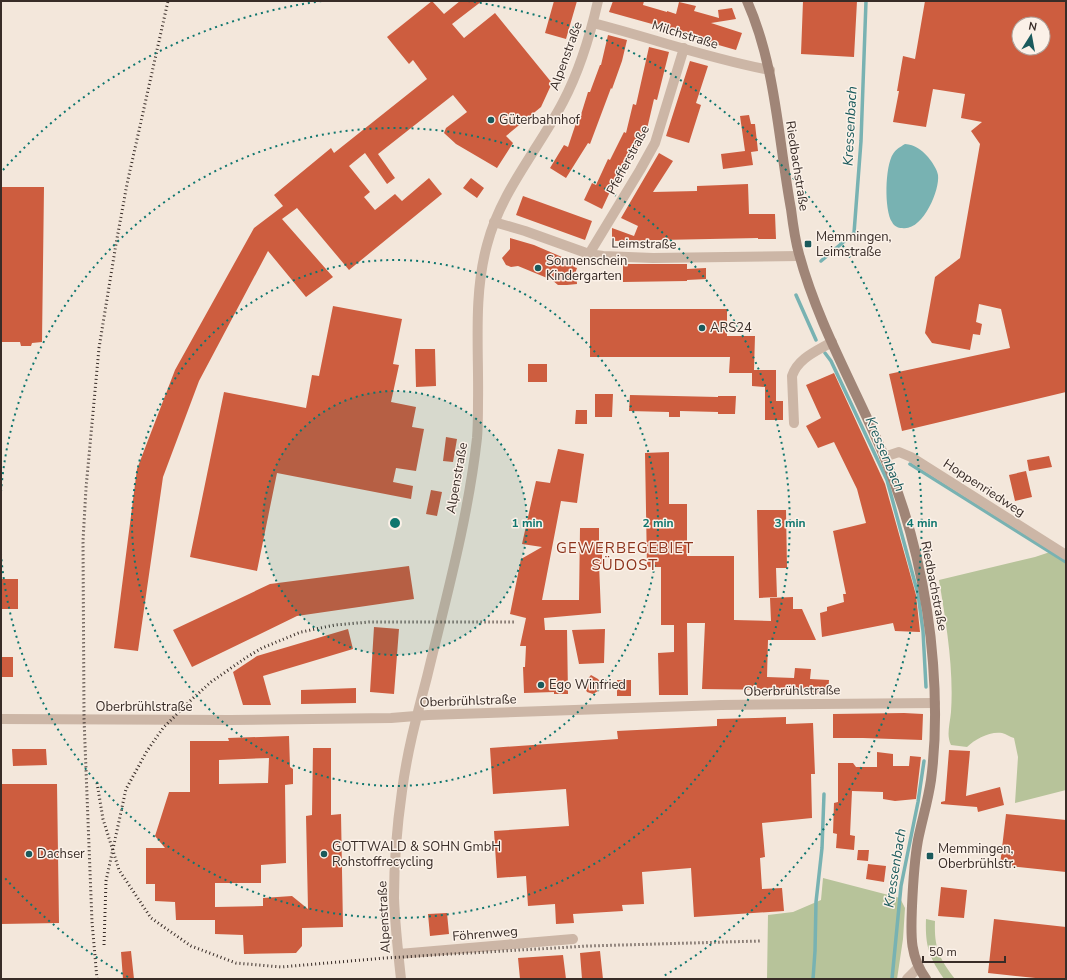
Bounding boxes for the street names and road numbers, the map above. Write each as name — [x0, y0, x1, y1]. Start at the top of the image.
street label: Milchstraße — [650, 16, 720, 54]
street label: Alpenstraße — [545, 19, 587, 93]
street label: Riedbachstraße — [781, 120, 813, 213]
street label: Pfefferstraße — [602, 122, 654, 198]
street label: Leimstraße — [611, 234, 677, 254]
street label: Alpenstraße — [442, 441, 472, 515]
street label: Hoppenriedweg — [940, 455, 1028, 521]
street label: Riedbachstraße — [916, 540, 952, 633]
street label: Oberbrühlstraße — [743, 681, 841, 701]
street label: Oberbrühlstraße — [419, 690, 517, 712]
street label: Oberbrühlstraße — [96, 698, 193, 716]
street label: Alpenstraße — [373, 880, 395, 954]
street label: Föhrenweg — [452, 922, 518, 946]

